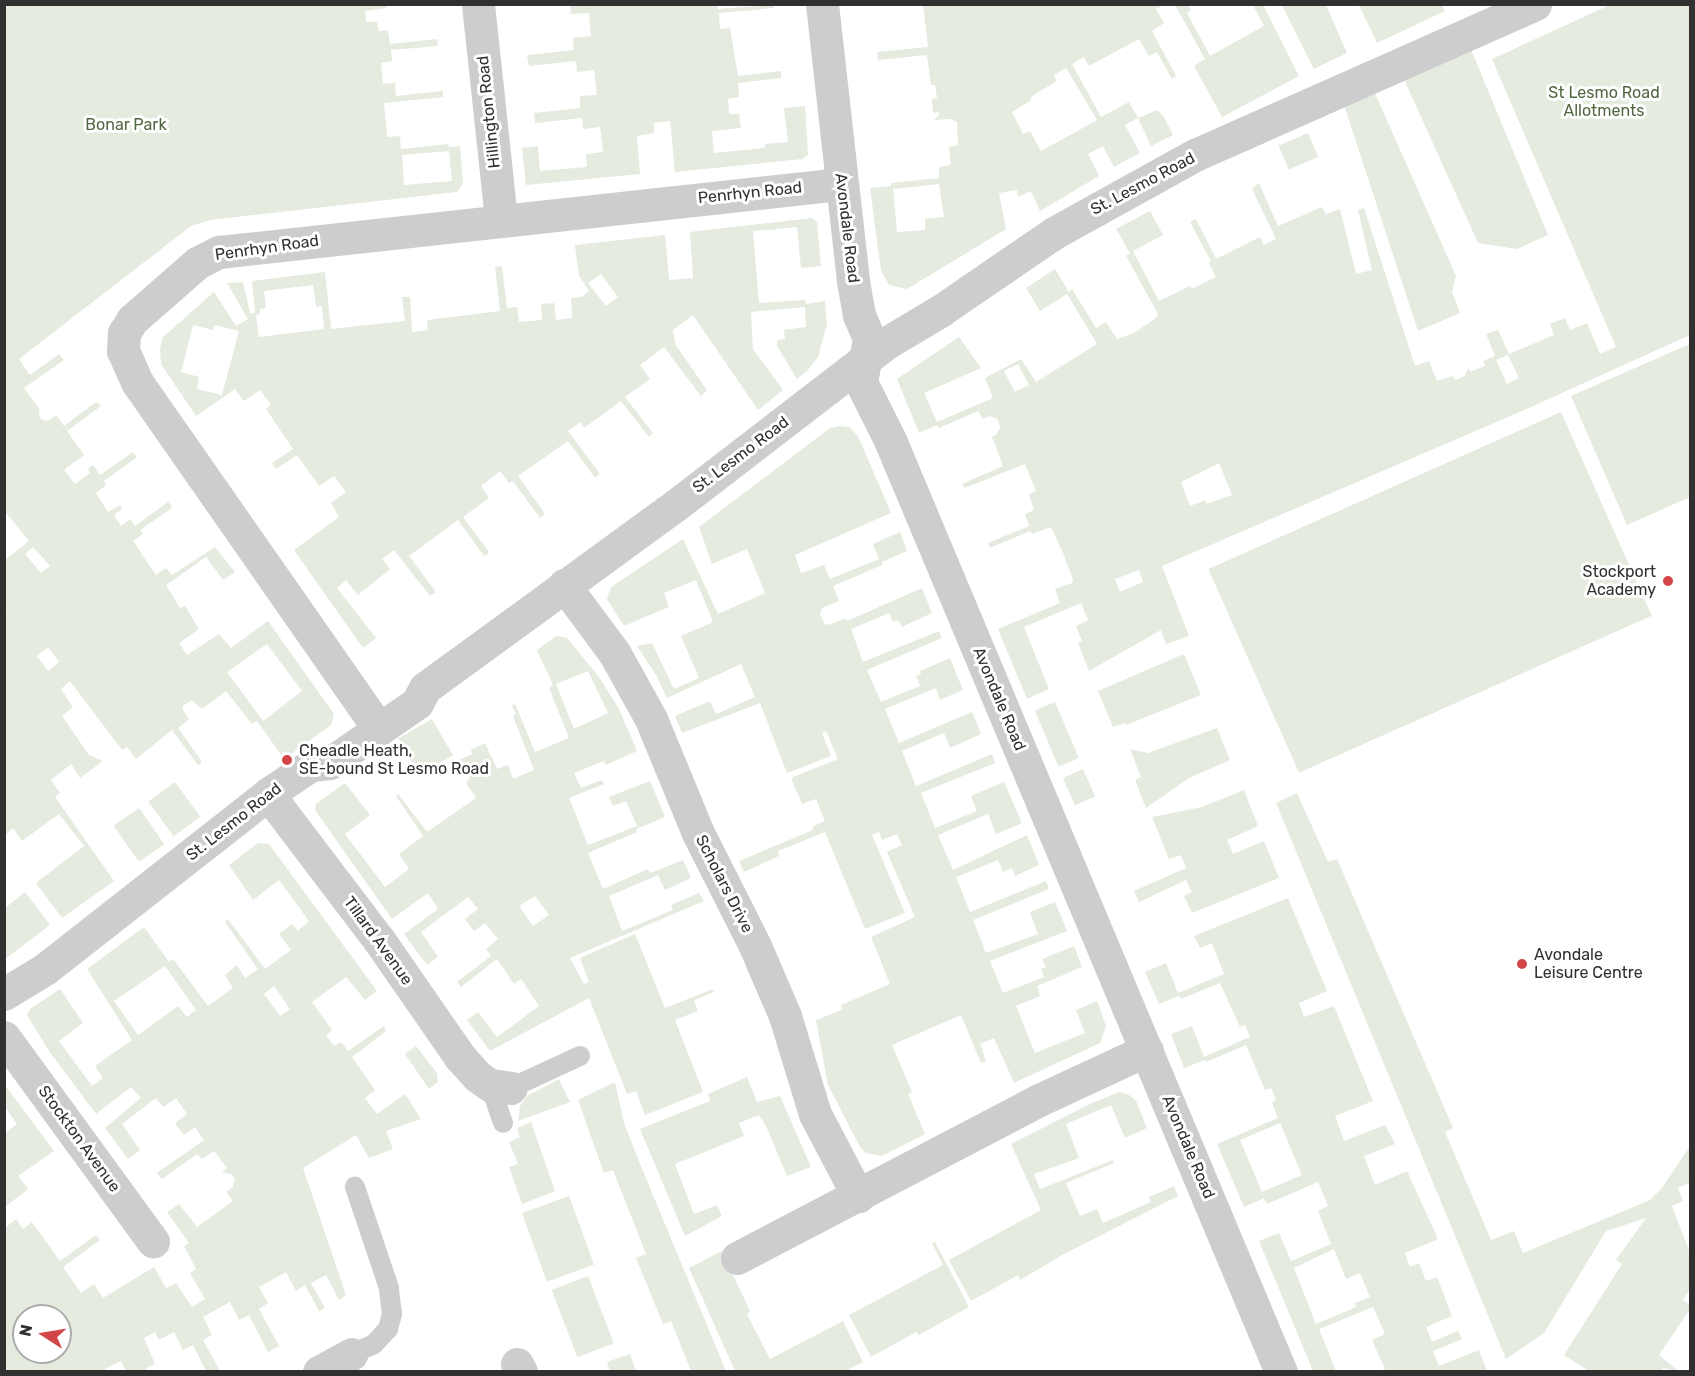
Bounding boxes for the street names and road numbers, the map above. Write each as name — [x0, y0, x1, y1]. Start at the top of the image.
street label: Hillington Road — [474, 55, 504, 169]
street label: St. Lesmo Road — [1088, 148, 1198, 220]
street label: Avondale Road — [831, 172, 863, 284]
street label: Penrhyn Road — [697, 178, 803, 208]
street label: Penrhyn Road — [214, 231, 320, 265]
street label: St. Lesmo Road — [689, 413, 793, 497]
street label: Avondale Road — [969, 644, 1029, 754]
street label: St. Lesmo Road — [183, 779, 285, 865]
street label: Scholars Drive — [691, 832, 757, 936]
street label: Tillard Avenue — [339, 893, 417, 989]
street label: Stockton Avenue — [34, 1082, 124, 1196]
street label: Avondale Road — [1158, 1092, 1218, 1202]

